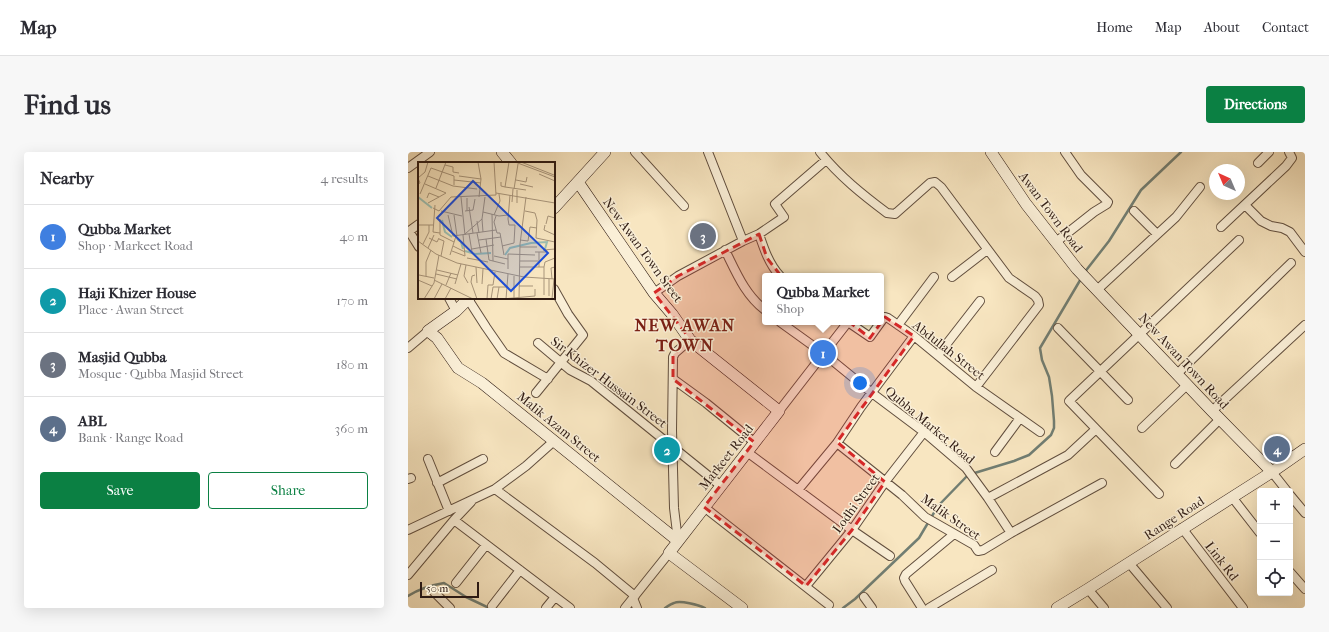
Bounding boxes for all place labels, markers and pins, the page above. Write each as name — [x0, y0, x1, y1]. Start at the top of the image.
pin: 3 — [690, 221, 716, 251]
pin: 1 — [810, 338, 836, 368]
pin: 4 — [1264, 434, 1290, 464]
pin: 2 — [654, 435, 680, 465]

